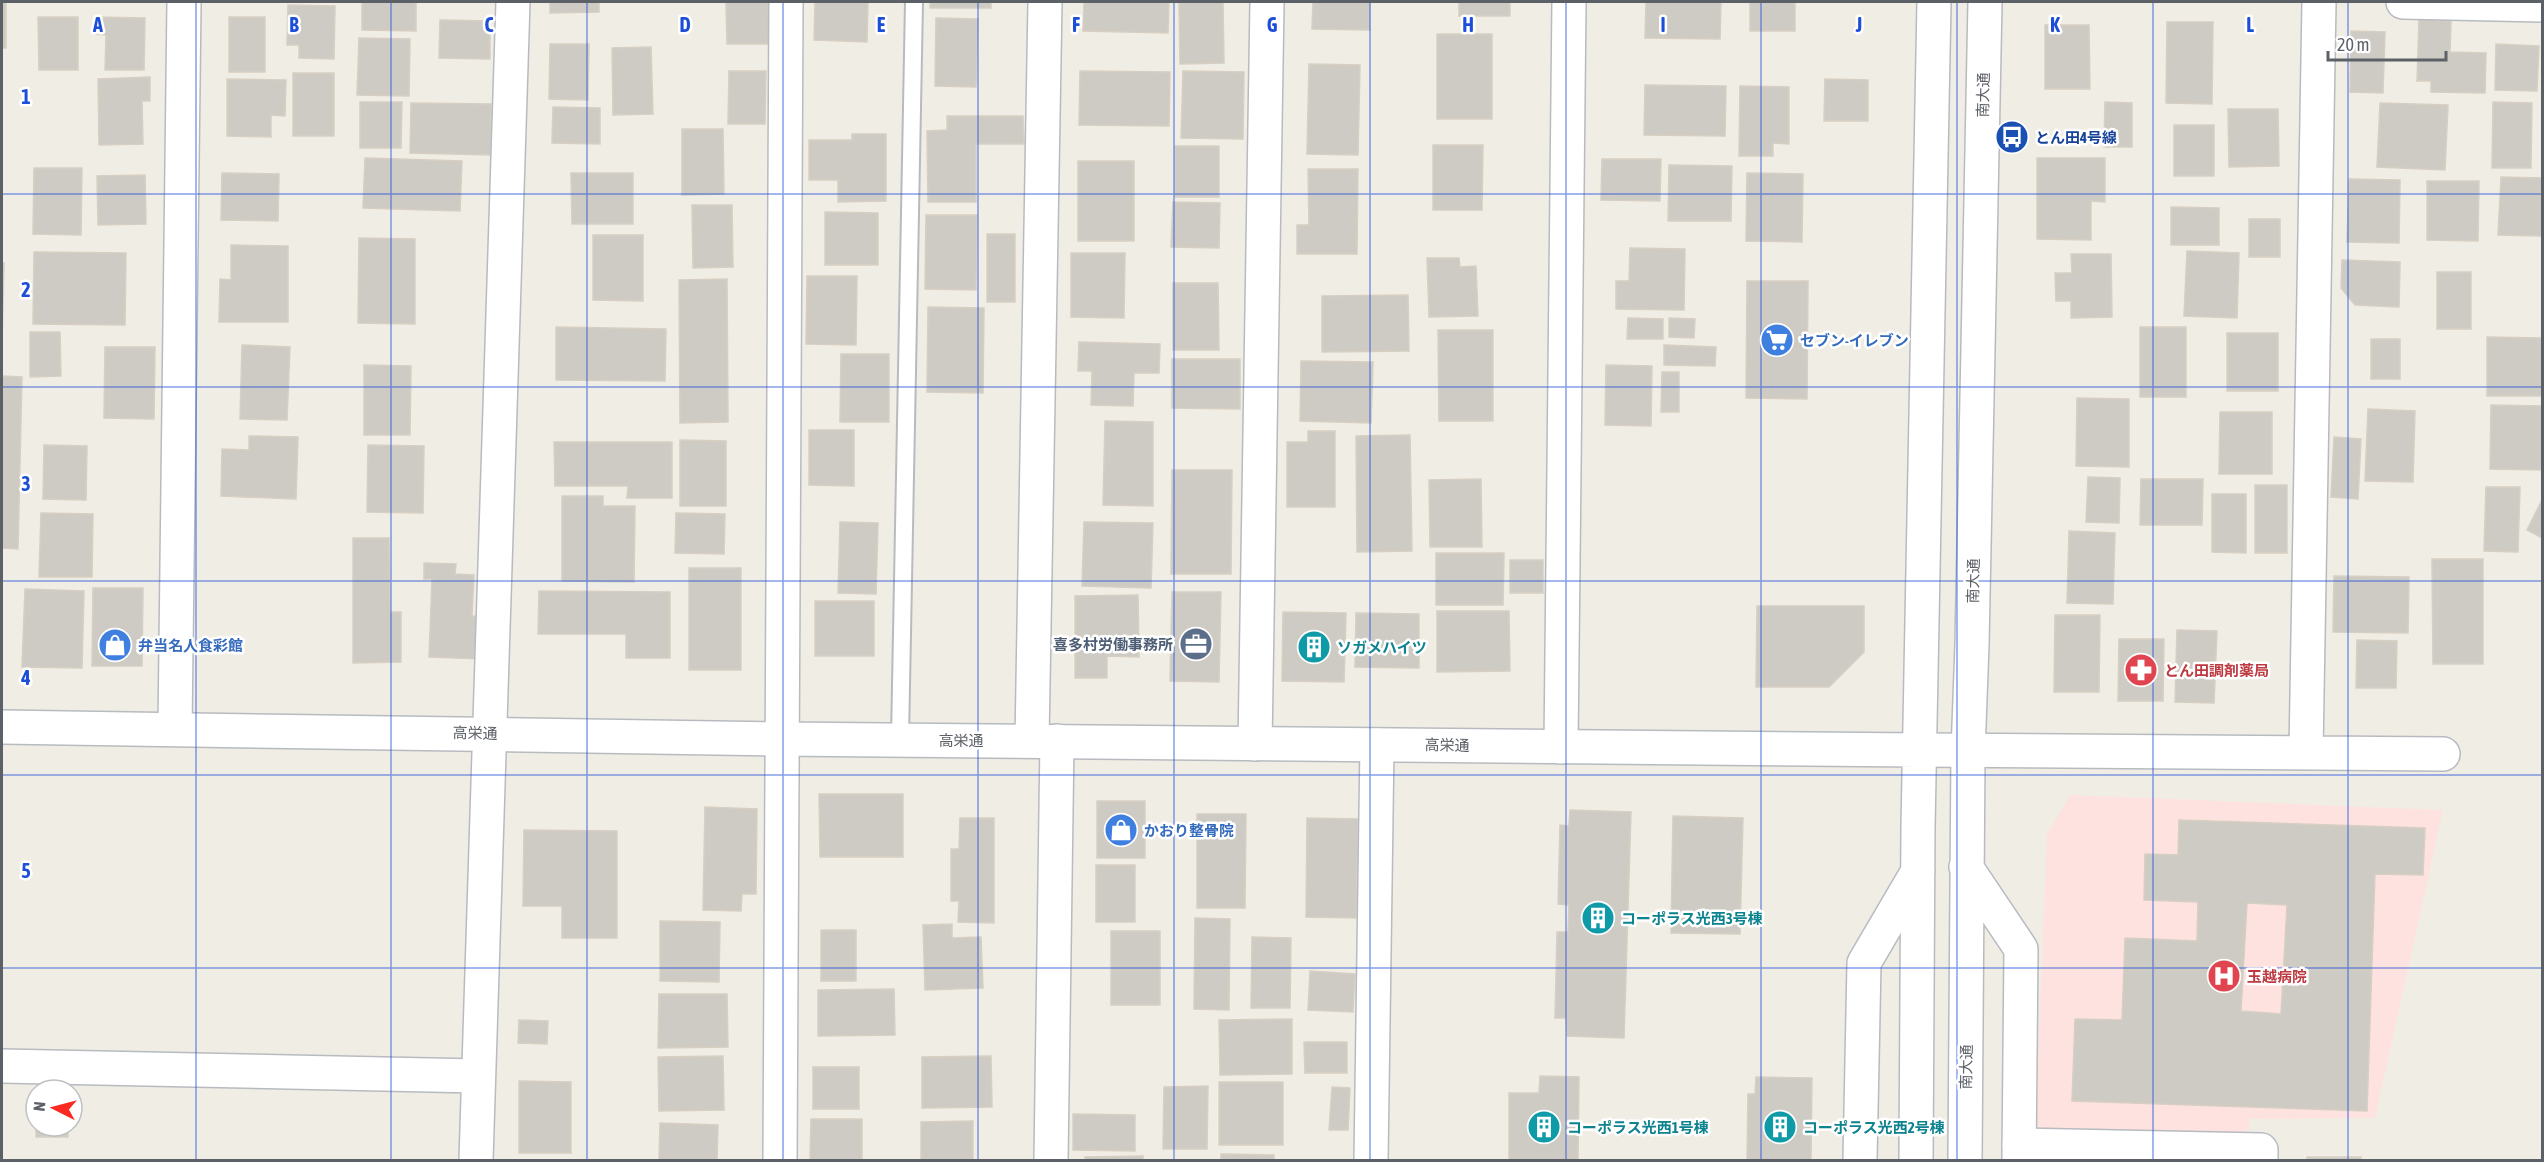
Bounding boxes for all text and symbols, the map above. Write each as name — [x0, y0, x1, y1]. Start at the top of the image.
text: A — [92, 13, 103, 36]
text: B — [289, 13, 299, 36]
text: C — [485, 13, 494, 36]
text: D — [679, 13, 691, 36]
text: E — [877, 13, 886, 36]
text: F — [1072, 13, 1080, 36]
text: G — [1267, 13, 1278, 36]
text: H — [1462, 13, 1474, 36]
text: I — [1660, 13, 1666, 36]
text: J — [1855, 13, 1862, 36]
text: K — [2050, 13, 2060, 36]
text: L — [2246, 13, 2254, 36]
scale bar — [2328, 24, 2446, 62]
text: 20 m — [2337, 34, 2369, 55]
street label: 南大通 — [1974, 72, 1992, 118]
text: 1 — [21, 85, 31, 108]
bus stop icon: とん田4号線 — [1994, 119, 2030, 155]
place label: とん田4号線 — [2035, 129, 2117, 146]
text: 2 — [21, 278, 31, 301]
supermarket icon: セブン-イレブン — [1759, 322, 1795, 358]
place label: セブン-イレブン — [1800, 332, 1909, 349]
text: 3 — [21, 472, 31, 495]
street label: 南大通 — [1964, 558, 1982, 604]
office icon: 喜多村労働事務所 — [1178, 626, 1214, 662]
shop icon: 弁当名人食彩館 — [97, 627, 133, 663]
building icon: ソガメハイツ — [1296, 629, 1332, 665]
place label: 喜多村労働事務所 — [1053, 636, 1173, 653]
place label: 弁当名人食彩館 — [138, 637, 243, 654]
place label: ソガメハイツ — [1337, 639, 1427, 656]
pharmacy icon: とん田調剤薬局 — [2123, 652, 2159, 688]
place label: とん田調剤薬局 — [2164, 662, 2269, 679]
text: 4 — [20, 666, 31, 689]
street label: 高栄通 — [452, 724, 498, 742]
street label: 高栄通 — [938, 732, 984, 749]
street label: 高栄通 — [1424, 736, 1470, 754]
shop icon: かおり整骨院 — [1103, 812, 1139, 848]
place label: かおり整骨院 — [1144, 822, 1234, 839]
text: 5 — [21, 859, 31, 882]
building icon: コーポラス光西3号棟 — [1580, 900, 1616, 936]
place label: コーポラス光西3号棟 — [1621, 910, 1763, 927]
hospital icon: 玉越病院 — [2206, 958, 2242, 994]
place label: 玉越病院 — [2247, 968, 2307, 985]
street label: 南大通 — [1957, 1044, 1975, 1090]
north arrow — [24, 1078, 84, 1138]
text: N — [30, 1101, 49, 1112]
building icon: コーポラス光西1号棟 — [1526, 1109, 1562, 1145]
building icon: コーポラス光西2号棟 — [1762, 1109, 1798, 1145]
place label: コーポラス光西1号棟 — [1567, 1119, 1709, 1136]
place label: コーポラス光西2号棟 — [1803, 1119, 1945, 1136]

